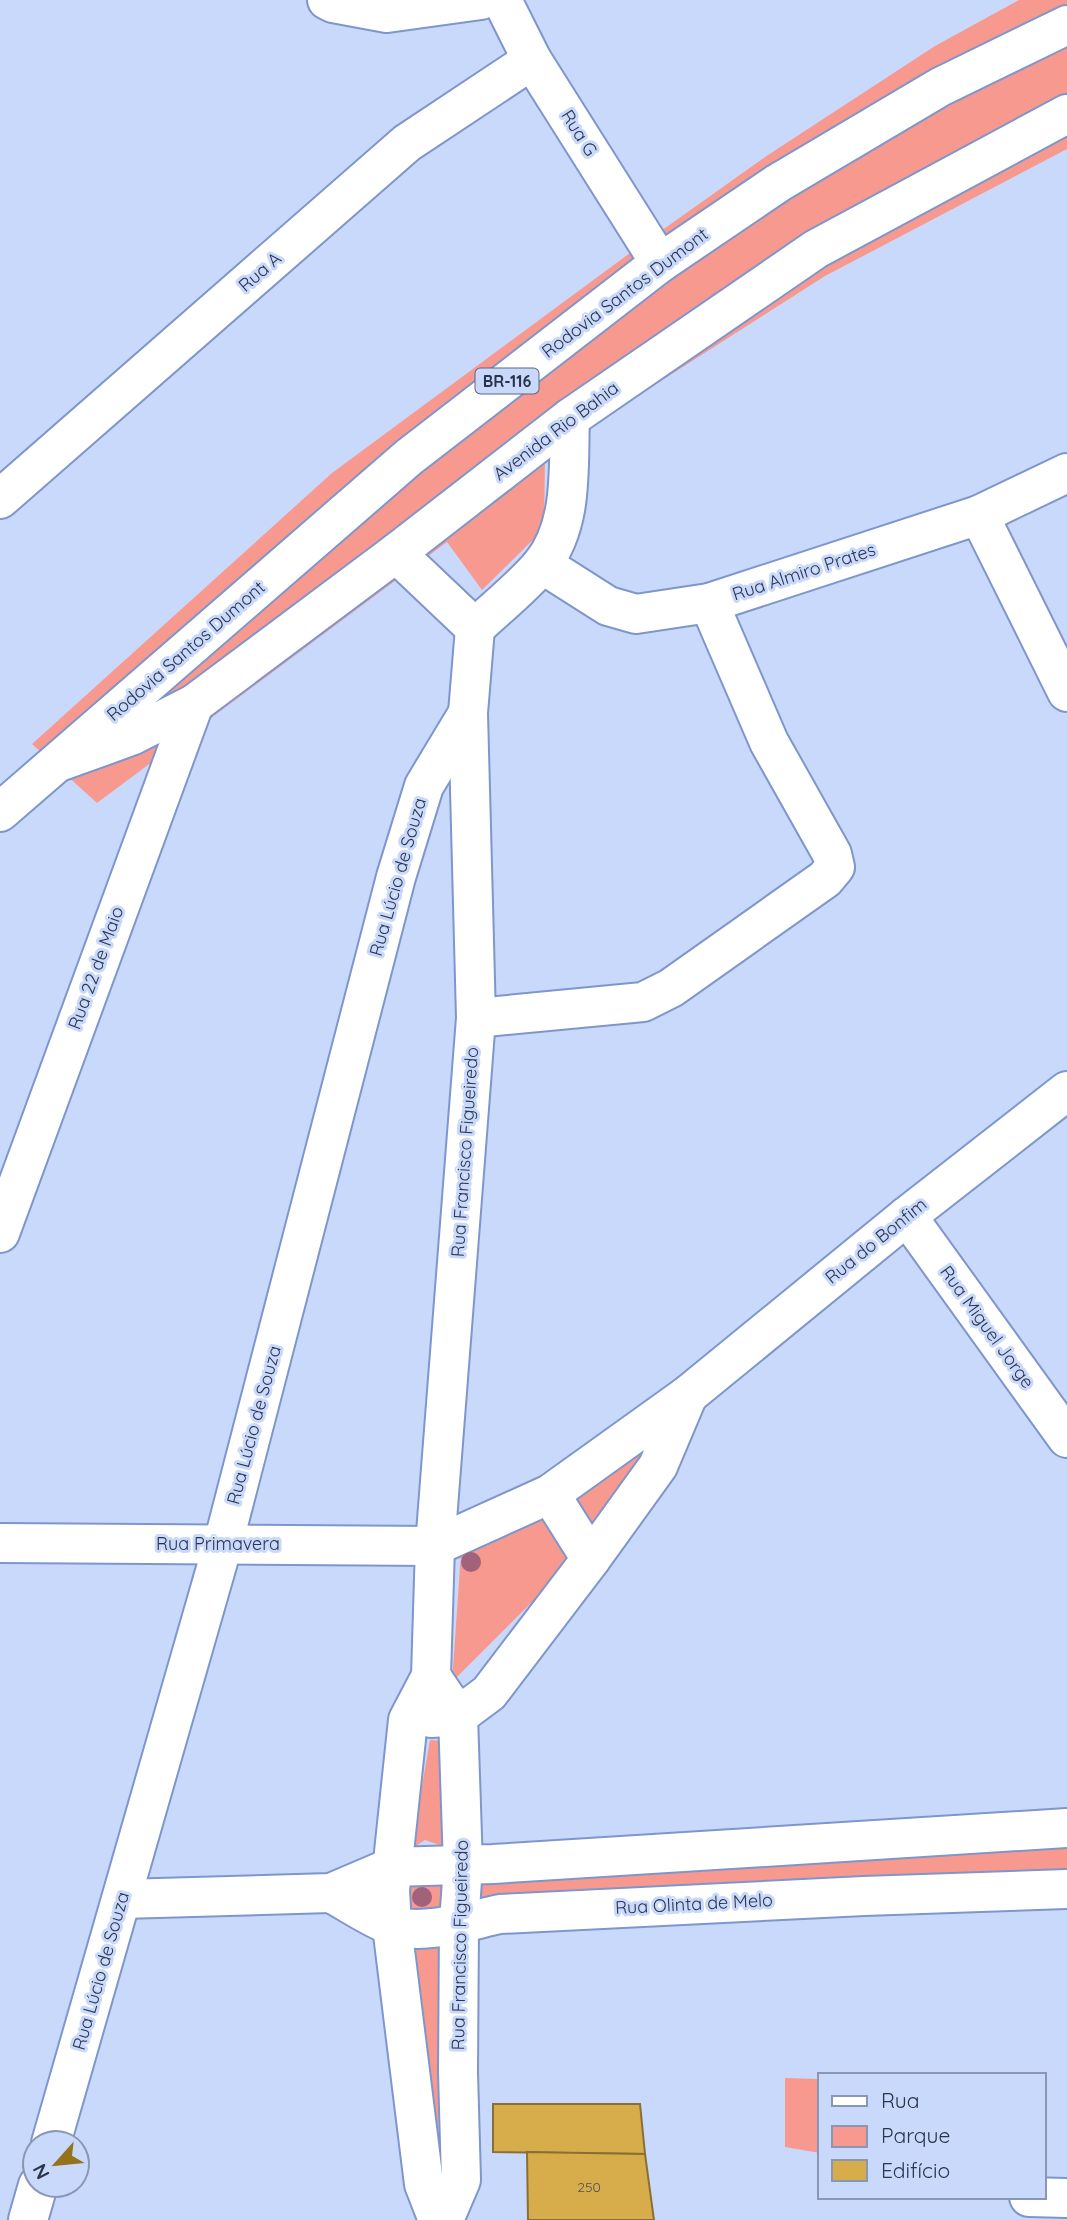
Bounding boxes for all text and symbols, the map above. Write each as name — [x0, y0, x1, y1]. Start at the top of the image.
street label: Rua G — [556, 105, 603, 160]
street label: Rodovia Santos Dumont — [537, 223, 712, 363]
street label: Rua A — [233, 246, 286, 297]
road number: BR-116 — [476, 368, 538, 394]
street label: Avenida Rio Bahia — [488, 376, 623, 485]
street label: Rua Almiro Prates — [729, 538, 878, 606]
street label: Rodovia Santos Dumont — [102, 576, 270, 726]
street label: Rua Lúcio de Souza — [364, 795, 431, 959]
street label: Rua 22 de Maio — [63, 903, 128, 1033]
street label: Rua Francisco Figueiredo — [446, 1046, 483, 1258]
street label: Rua do Bonfim — [820, 1193, 931, 1289]
street label: Rua Miguel Jorge — [935, 1261, 1040, 1393]
street label: Rua Lúcio de Souza — [221, 1343, 286, 1507]
street label: Rua Primavera — [156, 1532, 280, 1555]
street label: Rua Francisco Figueiredo — [446, 1840, 473, 2050]
street label: Rua Olinta de Melo — [615, 1888, 773, 1919]
street label: Rua Lúcio de Souza — [67, 1889, 134, 2053]
legend — [818, 2073, 1046, 2199]
text: Rua — [881, 2087, 920, 2113]
text: Parque — [881, 2122, 950, 2148]
north arrow — [21, 2129, 91, 2199]
text: Edifício — [881, 2157, 950, 2183]
text: N — [27, 2160, 55, 2183]
house number: 250 — [577, 2178, 601, 2196]

